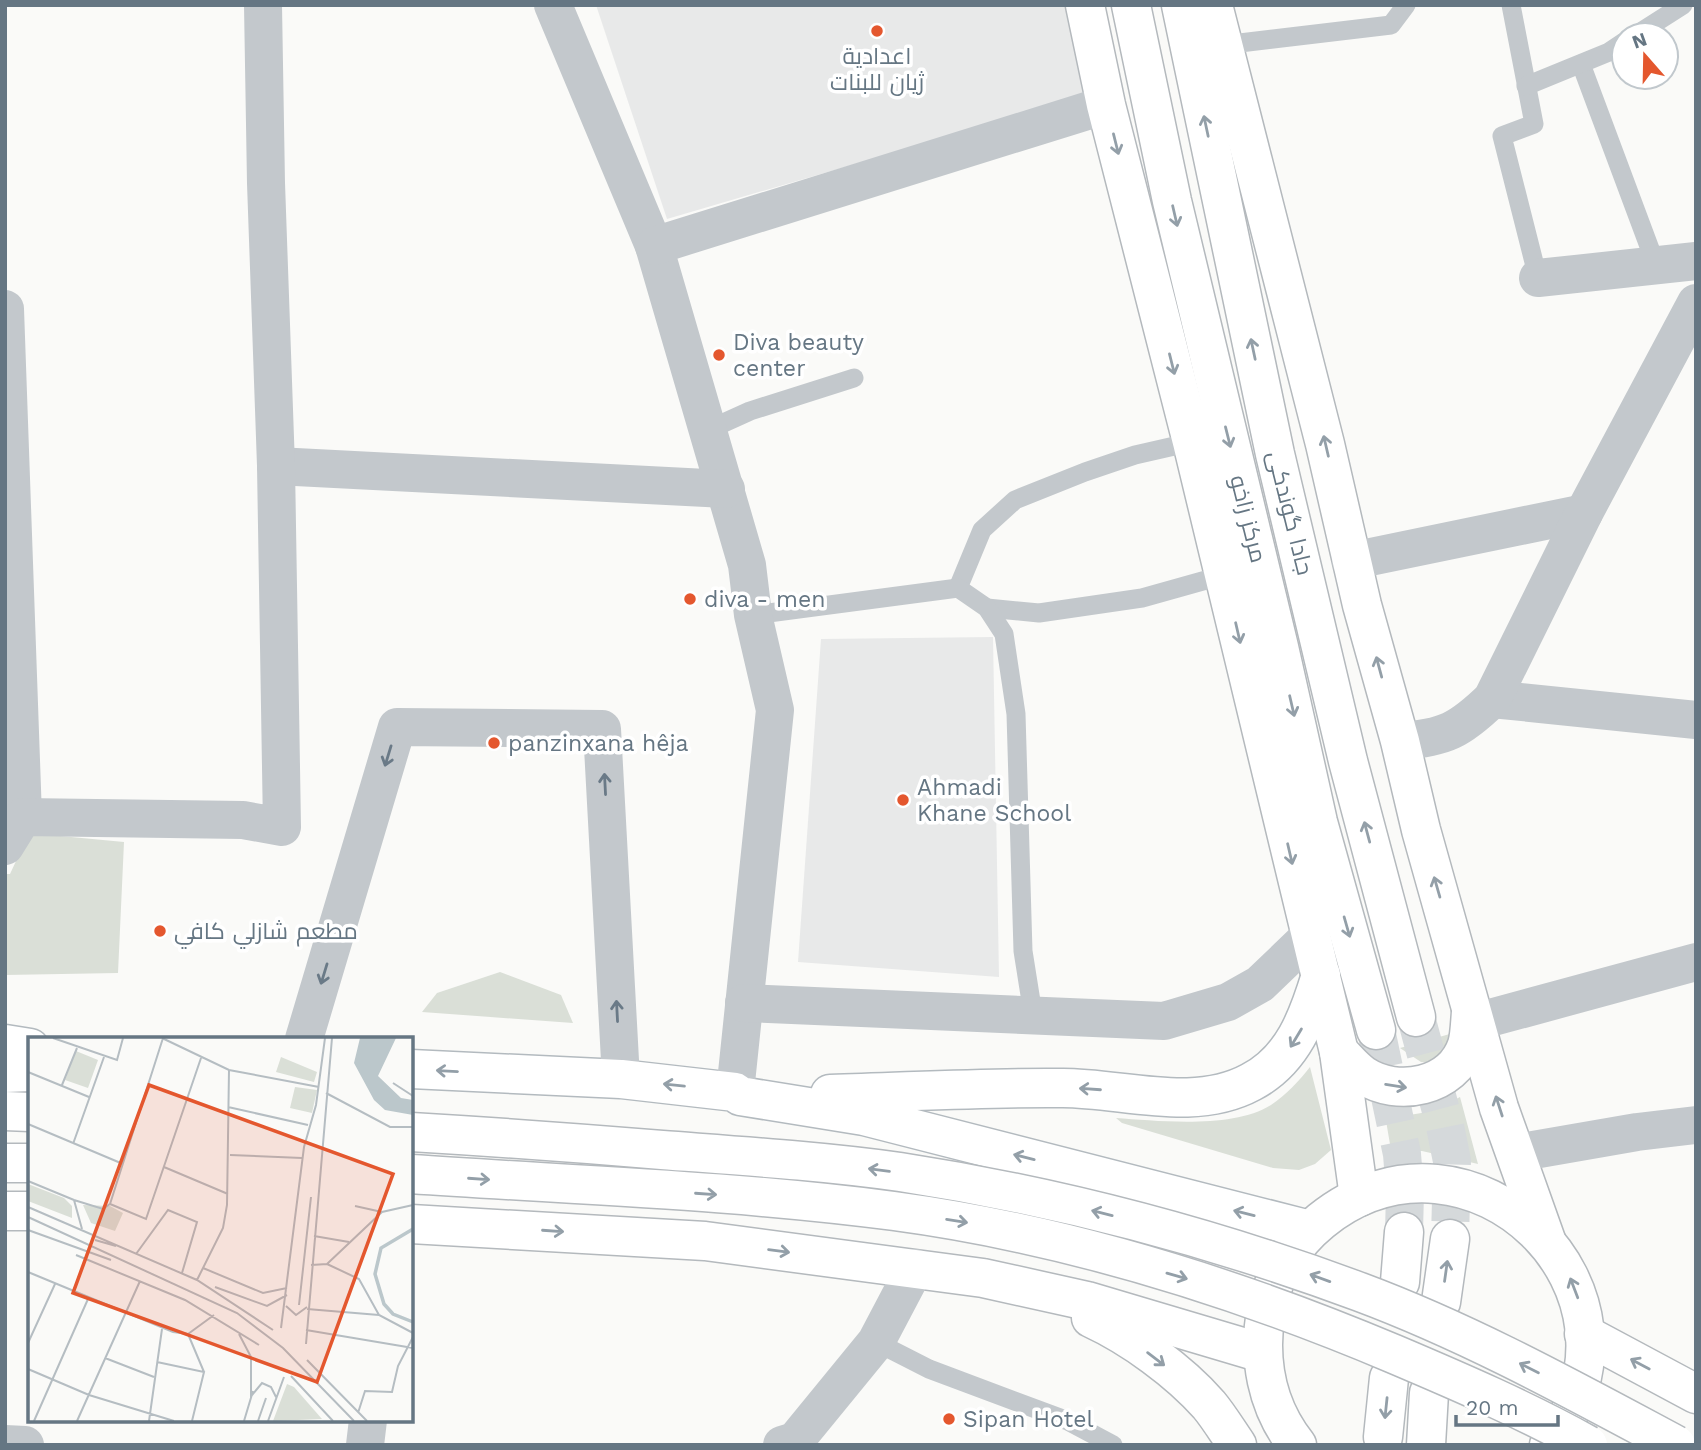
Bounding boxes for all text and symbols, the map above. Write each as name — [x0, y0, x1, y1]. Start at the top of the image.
north arrow — [1610, 21, 1680, 91]
marker: اعدادية ژیان للبنات — [869, 23, 885, 39]
text: N — [1629, 27, 1650, 54]
place label: اعدادية ژیان للبنات — [830, 43, 924, 96]
one-way arrow — [1199, 115, 1213, 138]
one-way arrow — [1110, 132, 1123, 154]
one-way arrow — [1169, 204, 1182, 227]
place label: Diva beauty center — [733, 329, 864, 382]
one-way arrow — [1246, 338, 1260, 361]
marker: Diva beauty center — [711, 347, 727, 363]
one-way arrow — [1166, 352, 1179, 375]
one-way arrow — [1222, 425, 1235, 448]
one-way arrow — [1318, 435, 1332, 458]
street label: جادا گوندکی — [1262, 448, 1318, 578]
street label: مركز زاخو — [1224, 473, 1272, 565]
place label: diva - men — [704, 586, 826, 613]
marker: diva - men — [682, 591, 698, 607]
one-way arrow — [1232, 621, 1245, 644]
one-way arrow — [1372, 656, 1385, 678]
one-way arrow — [1286, 694, 1299, 717]
place label: panzinxana hêja — [508, 730, 689, 757]
marker: panzinxana hêja — [486, 735, 502, 751]
one-way arrow — [381, 745, 394, 767]
one-way arrow — [598, 773, 611, 795]
place label: Ahmadi Khane School — [917, 774, 1071, 827]
marker: Ahmadi Khane School — [895, 792, 911, 808]
one-way arrow — [1360, 822, 1373, 844]
one-way arrow — [1284, 842, 1298, 865]
one-way arrow — [1430, 877, 1443, 899]
one-way arrow — [1342, 916, 1355, 938]
place label: مطعم شازلي كافي — [174, 918, 358, 949]
marker: مطعم شازلي كافي — [152, 923, 168, 939]
one-way arrow — [316, 963, 329, 985]
one-way arrow — [611, 1000, 624, 1023]
one-way arrow — [1289, 1028, 1303, 1048]
inset map — [28, 1037, 413, 1422]
one-way arrow — [436, 1064, 459, 1077]
one-way arrow — [663, 1078, 686, 1091]
one-way arrow — [1384, 1080, 1407, 1093]
one-way arrow — [1079, 1083, 1102, 1096]
one-way arrow — [1492, 1096, 1504, 1118]
one-way arrow — [1013, 1150, 1035, 1163]
one-way arrow — [868, 1163, 891, 1176]
one-way arrow — [468, 1172, 491, 1185]
one-way arrow — [695, 1187, 718, 1200]
one-way arrow — [1091, 1206, 1114, 1219]
one-way arrow — [1233, 1206, 1256, 1219]
one-way arrow — [945, 1215, 968, 1228]
one-way arrow — [541, 1225, 564, 1238]
one-way arrow — [768, 1244, 790, 1257]
one-way arrow — [1439, 1260, 1452, 1282]
one-way arrow — [1166, 1270, 1188, 1283]
one-way arrow — [1310, 1271, 1332, 1283]
one-way arrow — [1566, 1278, 1579, 1300]
one-way arrow — [1146, 1351, 1165, 1366]
one-way arrow — [1630, 1357, 1651, 1370]
one-way arrow — [1519, 1360, 1540, 1374]
scale bar — [1456, 1384, 1558, 1428]
text: 20 m — [1466, 1395, 1518, 1420]
one-way arrow — [1379, 1396, 1392, 1418]
place label: Sipan Hotel — [963, 1406, 1094, 1433]
marker: Sipan Hotel — [941, 1411, 957, 1427]

